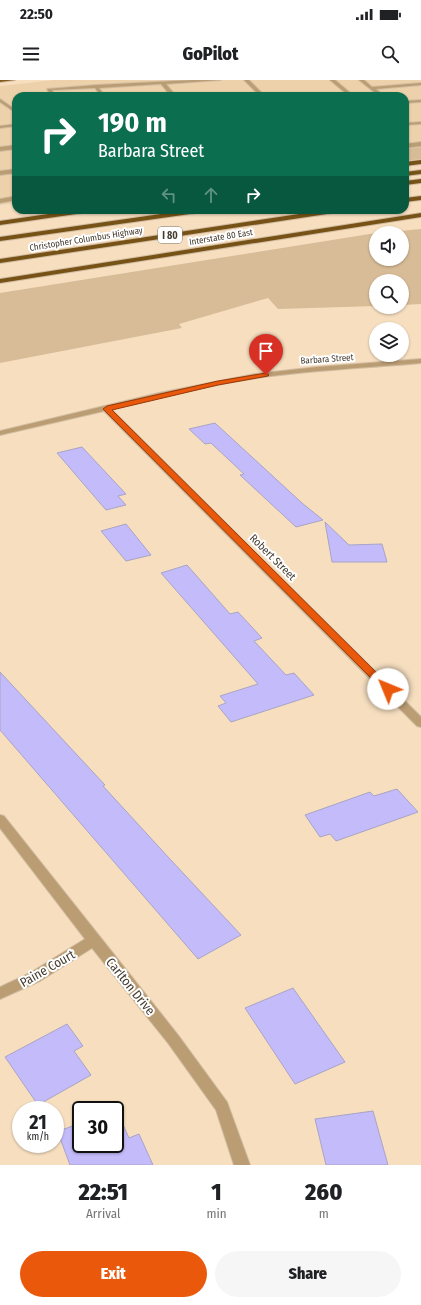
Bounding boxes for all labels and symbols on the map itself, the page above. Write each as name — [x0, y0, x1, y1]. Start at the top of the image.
street label: Christopher Columbus Highway — [29, 225, 143, 253]
road number: I 80 — [158, 227, 182, 243]
street label: Interstate 80 East — [188, 227, 254, 247]
pin — [249, 334, 283, 375]
street label: Barbara Street — [300, 352, 354, 366]
street label: Robert Street — [247, 532, 299, 583]
position arrow — [367, 668, 409, 710]
street label: Paine Court — [17, 946, 78, 990]
street label: Carlton Drive — [103, 955, 158, 1018]
speed limit sign: 30 — [72, 1101, 124, 1153]

